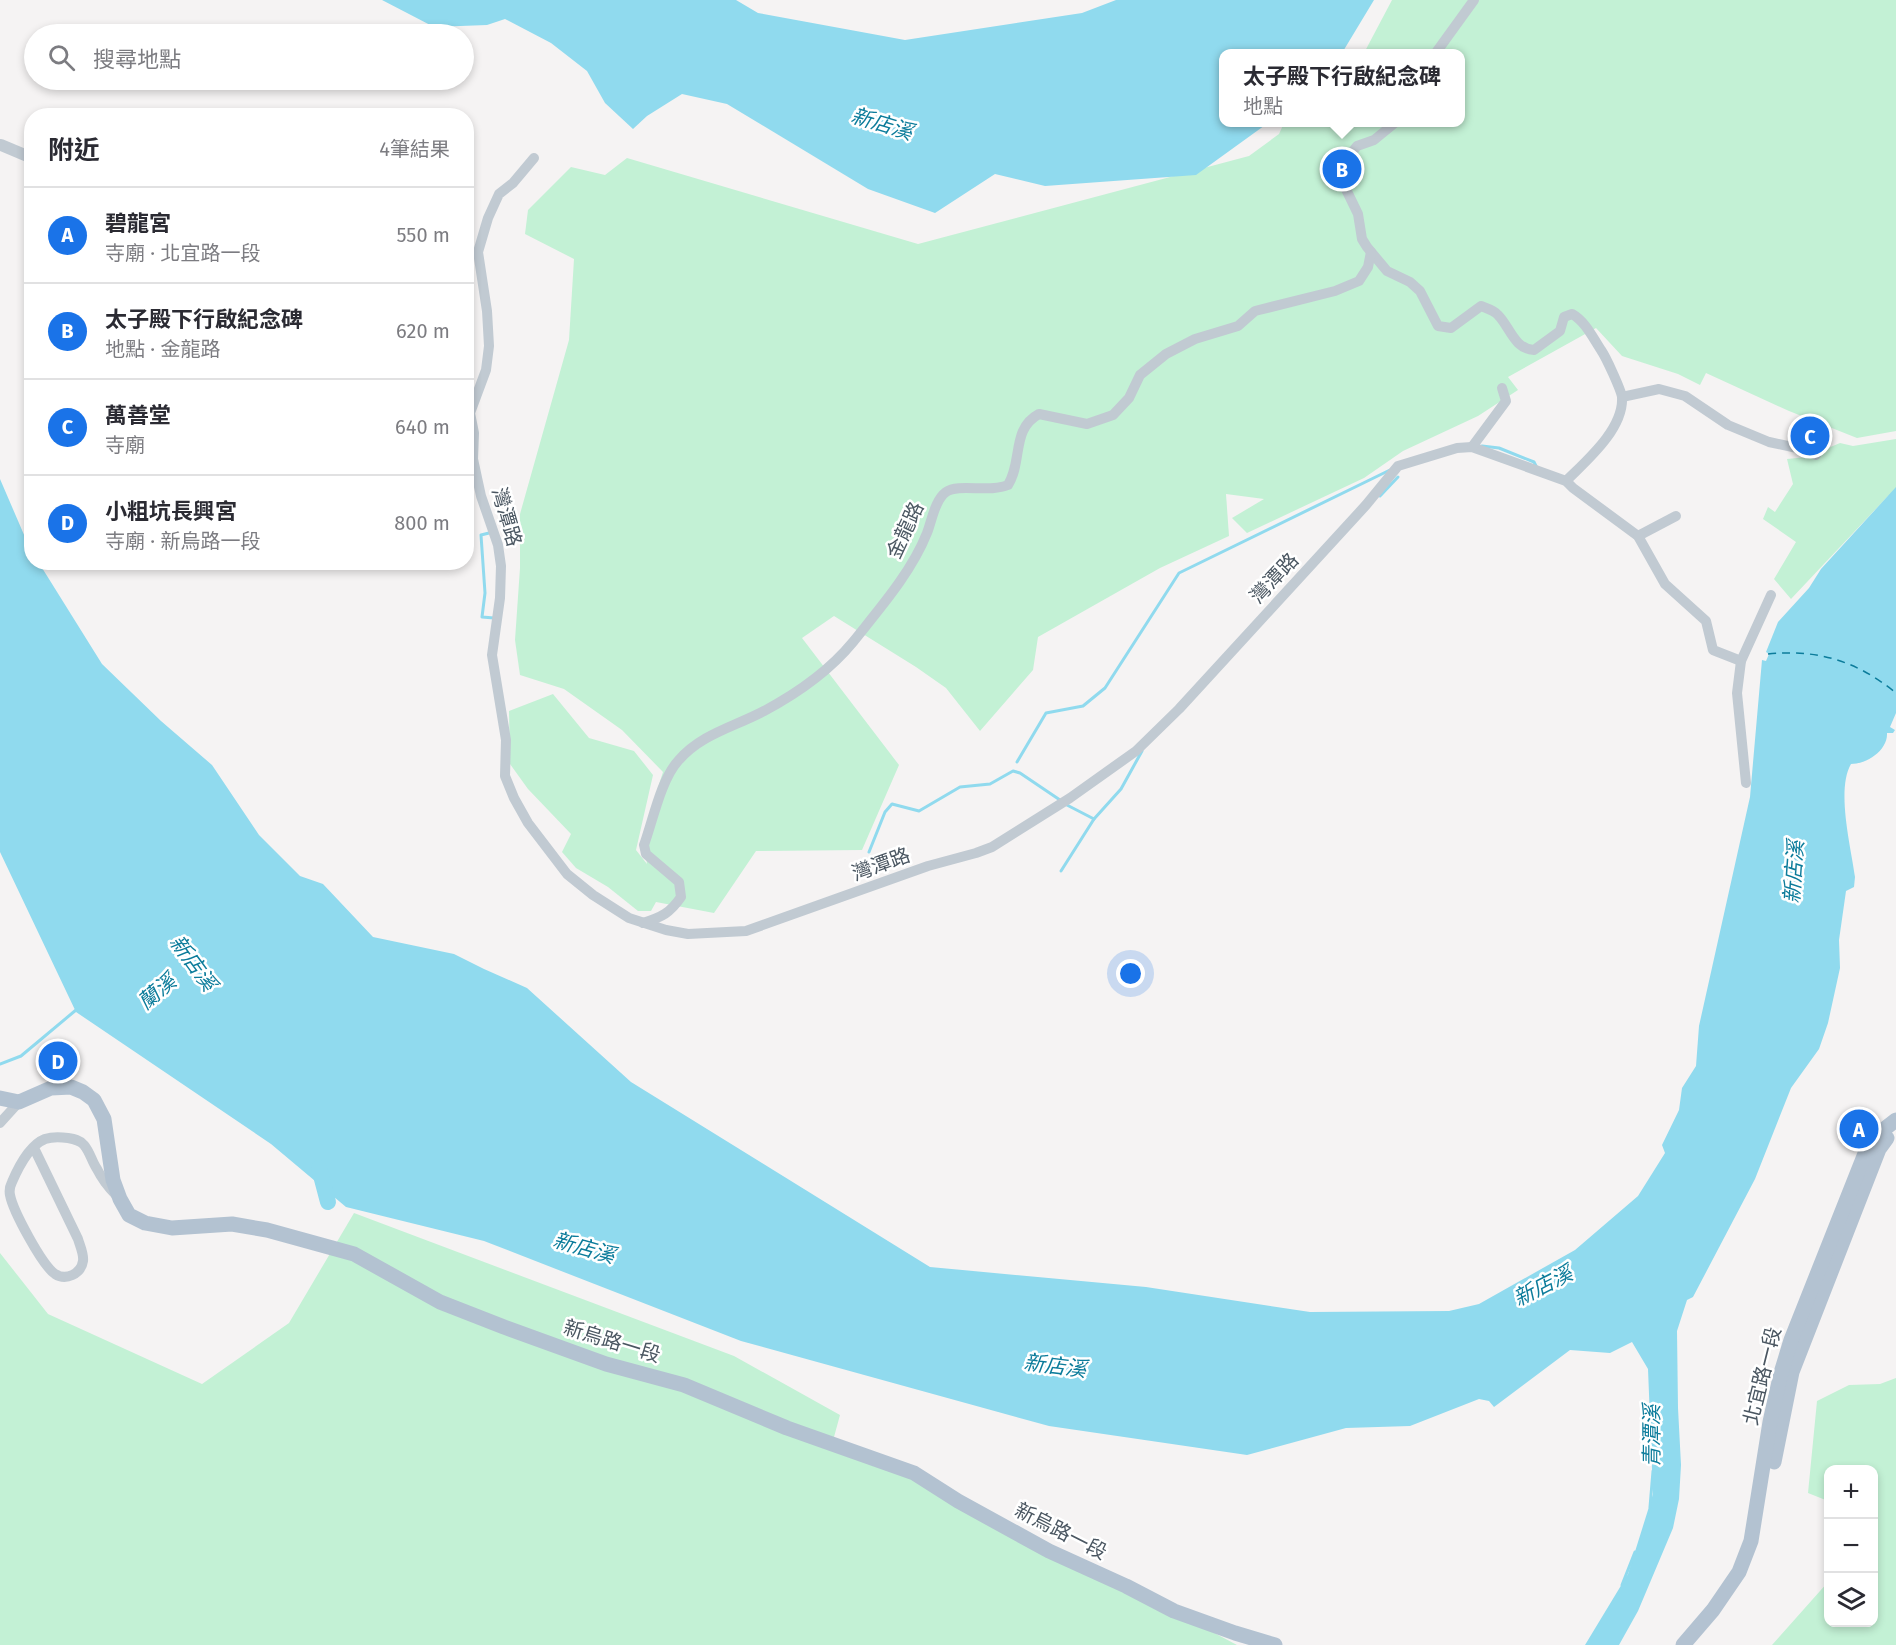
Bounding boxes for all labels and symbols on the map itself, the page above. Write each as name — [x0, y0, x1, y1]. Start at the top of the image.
water label: 新店溪 — [848, 102, 919, 147]
pin: B — [1322, 146, 1362, 192]
pin: C — [1790, 414, 1830, 458]
street label: 灣潭路 — [487, 485, 527, 549]
street label: 金龍路 — [881, 498, 929, 562]
street label: 灣潭路 — [1245, 548, 1303, 608]
water label: 新店溪 — [1779, 837, 1809, 904]
street label: 灣潭路 — [849, 842, 913, 886]
water label: 新店溪 — [164, 930, 224, 999]
your location — [1116, 959, 1145, 988]
water label: 蘭溪 — [133, 967, 184, 1015]
pin: D — [38, 1038, 78, 1084]
pin: A — [1840, 1106, 1878, 1152]
water label: 新店溪 — [550, 1227, 621, 1270]
water label: 新店溪 — [1509, 1259, 1580, 1312]
street label: 新烏路一段 — [561, 1315, 663, 1367]
street label: 北宜路一段 — [1738, 1325, 1786, 1427]
water label: 新店溪 — [1022, 1349, 1091, 1383]
water label: 青潭溪 — [1639, 1402, 1665, 1468]
street label: 新烏路一段 — [1011, 1498, 1111, 1564]

